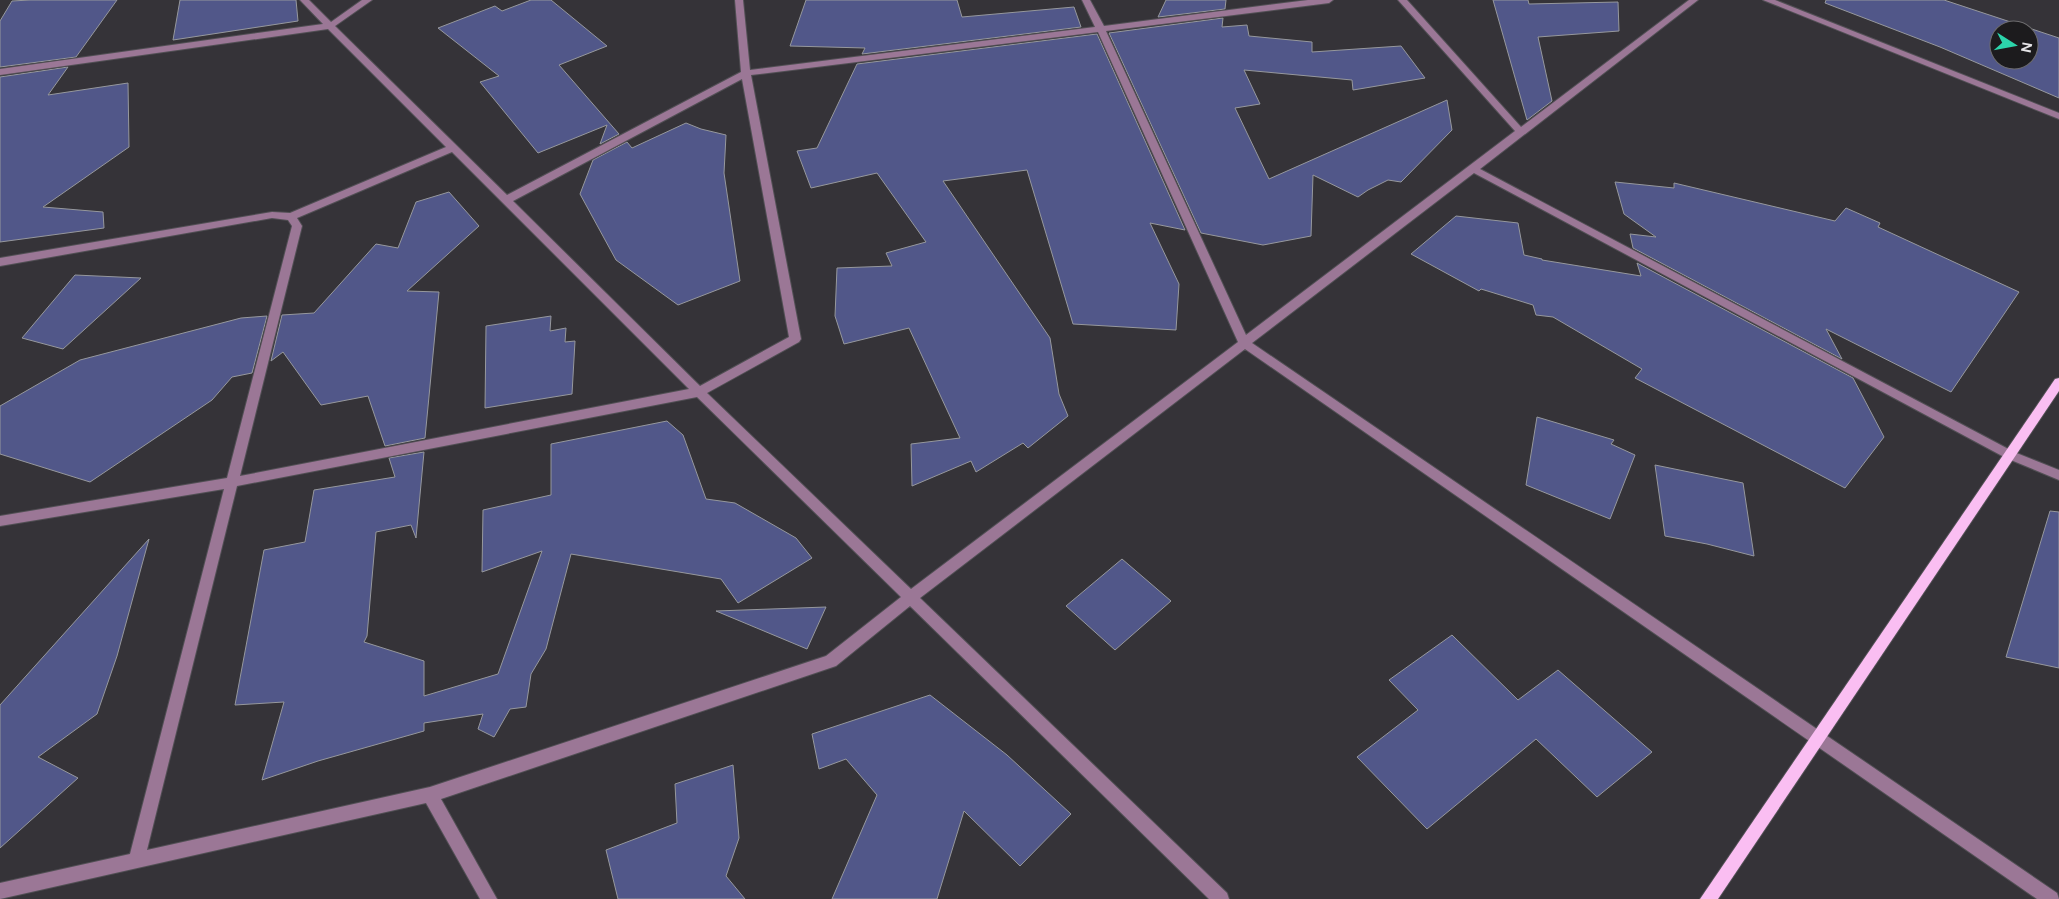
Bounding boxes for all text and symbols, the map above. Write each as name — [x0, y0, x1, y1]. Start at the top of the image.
north arrow — [1989, 20, 2039, 70]
text: N — [2017, 41, 2037, 54]

